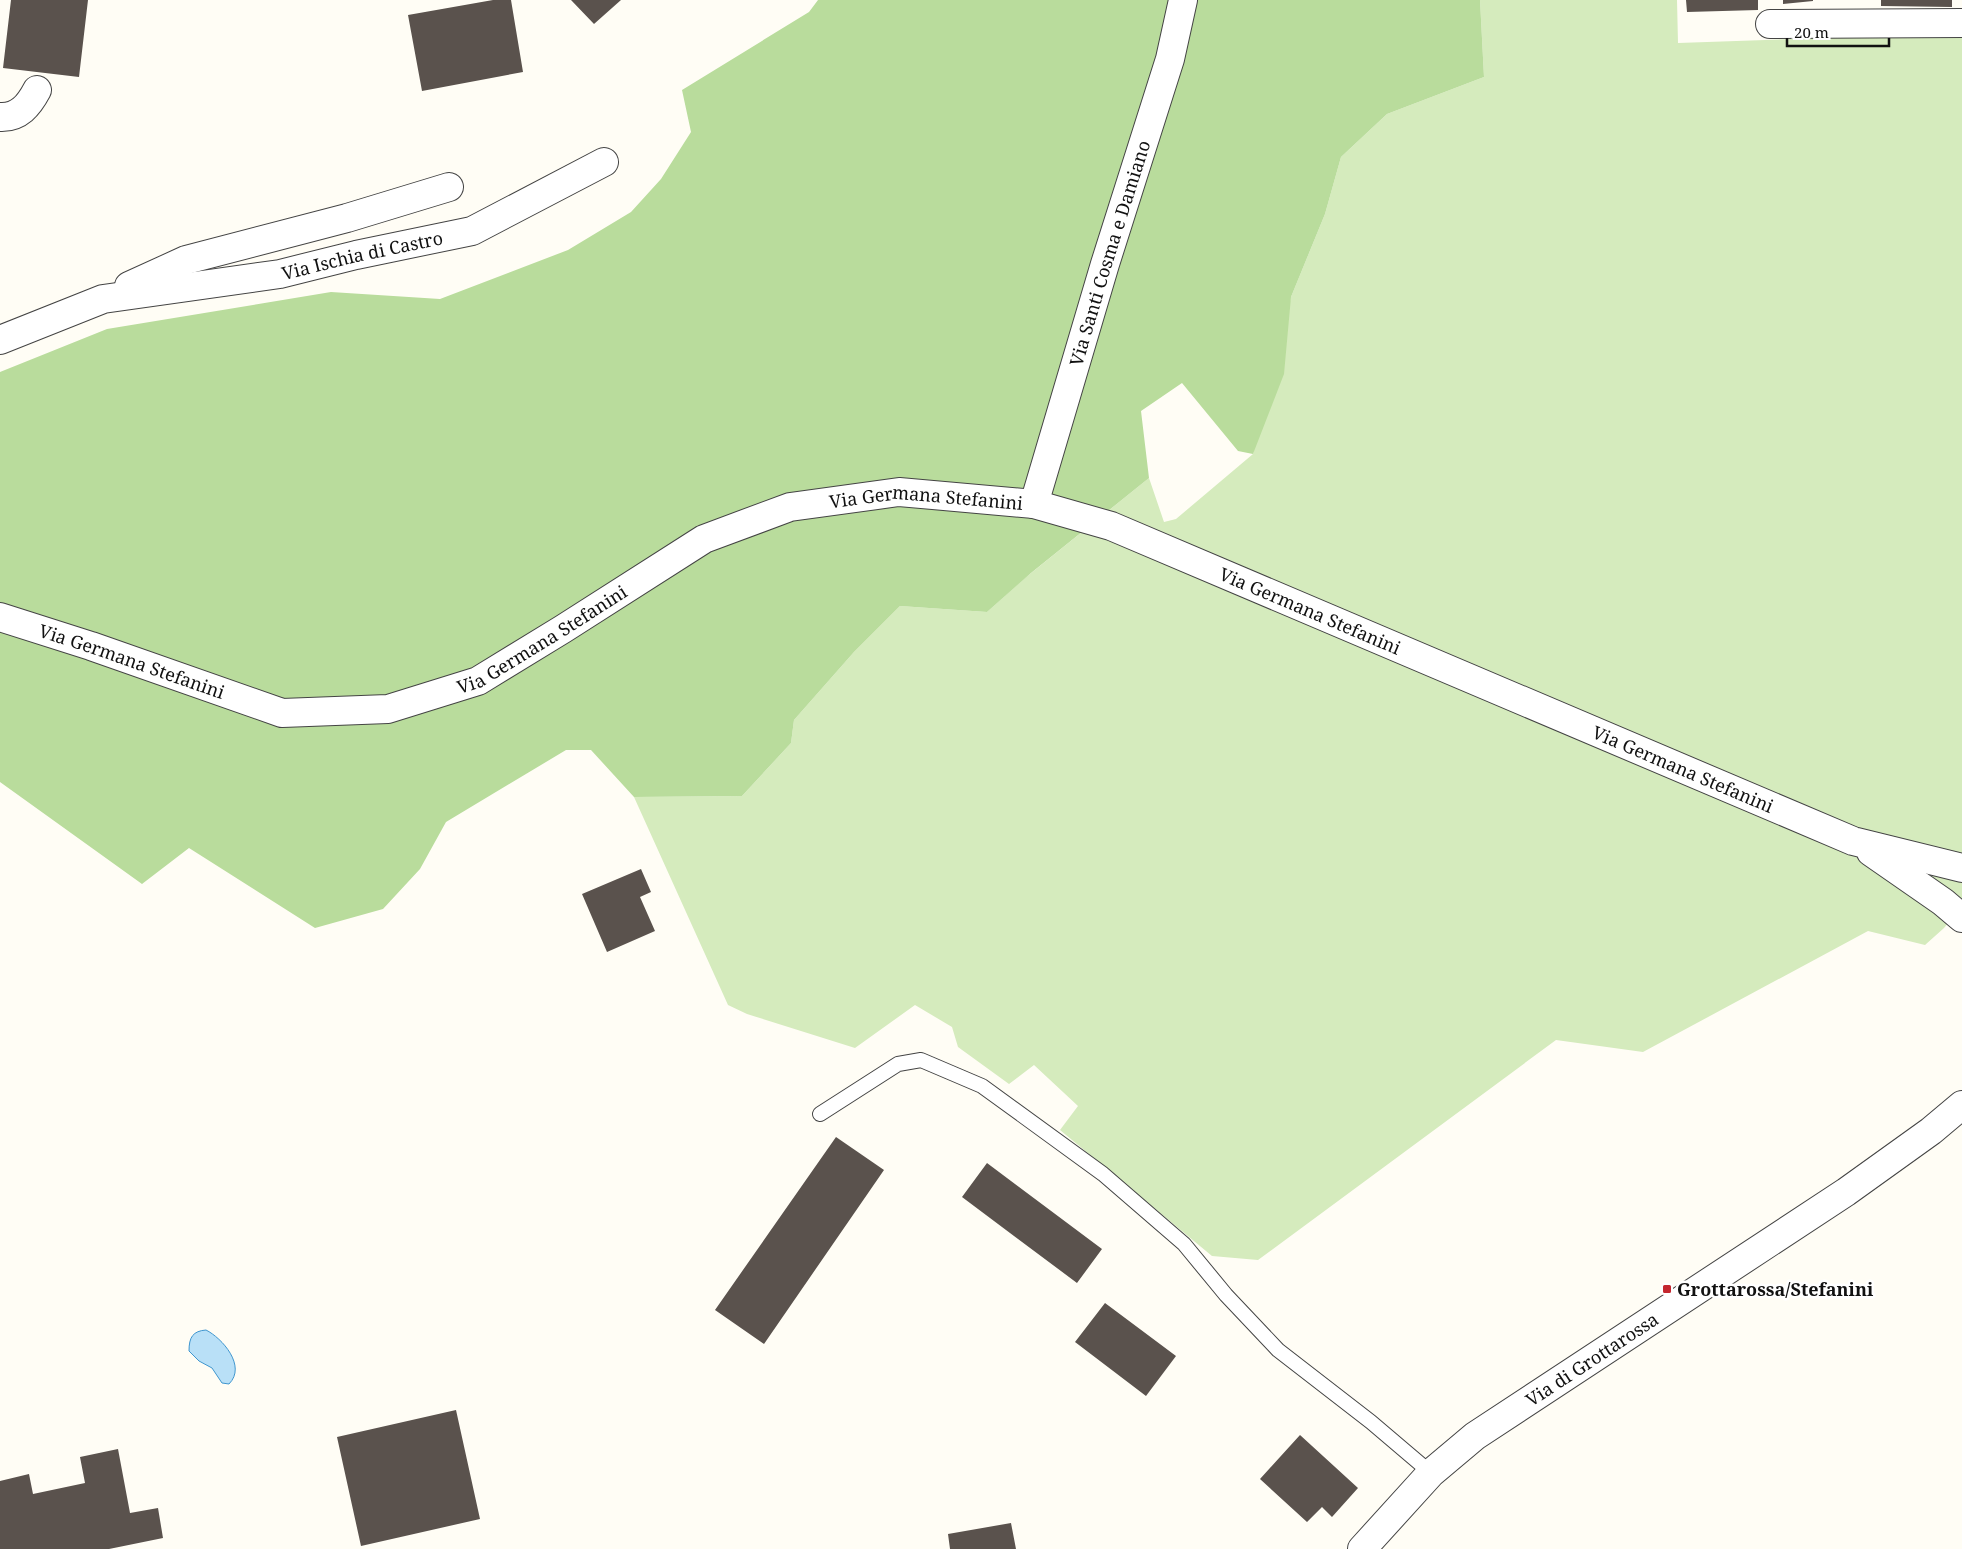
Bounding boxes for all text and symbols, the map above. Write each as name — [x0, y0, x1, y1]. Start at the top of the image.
scale bar — [1787, 15, 1890, 47]
text: 20 m — [1794, 22, 1829, 42]
street label: Via Santi Cosma e Damiano — [1063, 137, 1155, 369]
street label: Via Ischia di Castro — [279, 225, 445, 285]
street label: Via Germana Stefanini — [828, 479, 1024, 515]
street label: Via Germana Stefanini — [1216, 561, 1405, 660]
street label: Via Germana Stefanini — [454, 579, 632, 699]
street label: Via Germana Stefanini — [36, 618, 228, 704]
street label: Via Germana Stefanini — [1589, 720, 1778, 818]
place label: Grottarossa/Stefanini — [1677, 1277, 1874, 1301]
marker: Grottarossa/Stefanini — [1661, 1283, 1673, 1295]
street label: Via di Grottarossa — [1521, 1307, 1663, 1412]

